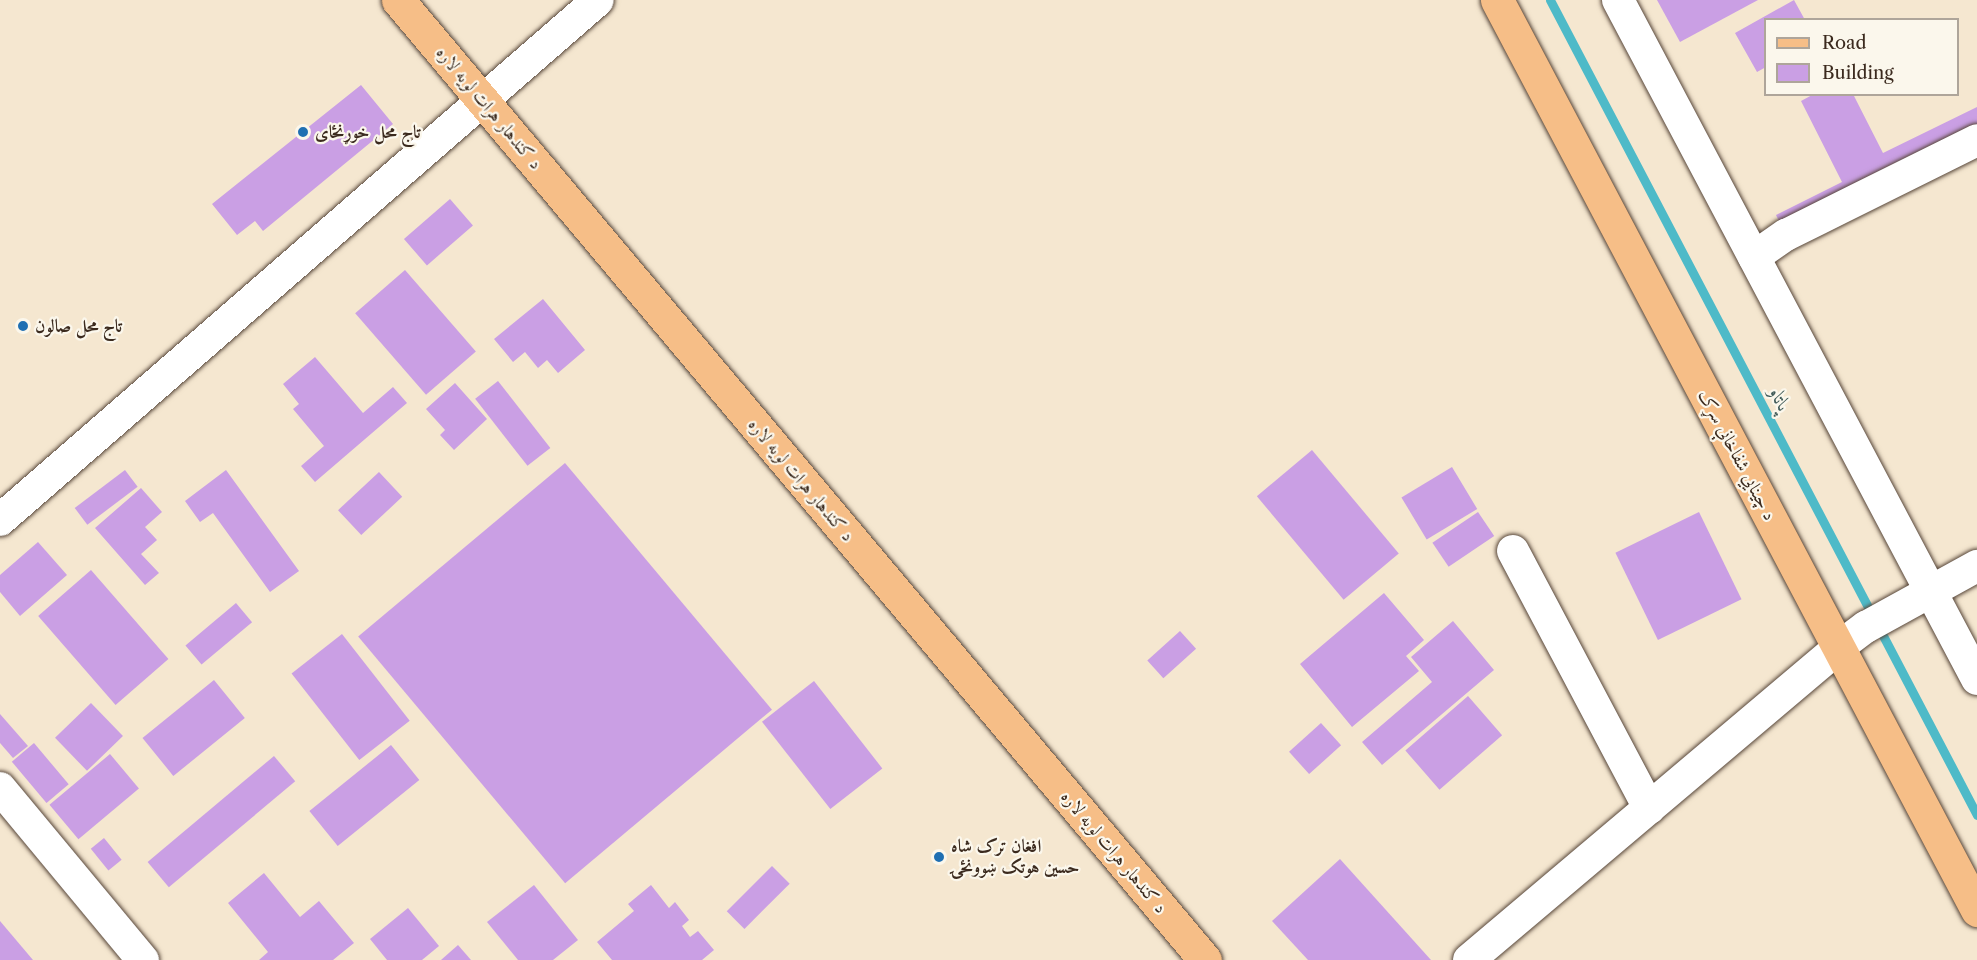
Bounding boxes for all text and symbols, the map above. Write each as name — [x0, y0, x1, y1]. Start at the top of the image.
legend — [1764, 18, 1959, 96]
text: Road — [1822, 32, 1867, 54]
street label: د کندهار هرات لویه لاره — [431, 42, 547, 174]
text: Building — [1822, 62, 1894, 84]
place label: تاج محل خوړنځای — [315, 121, 421, 143]
marker: تاج محل خوړنځای — [296, 125, 310, 139]
place label: تاج محل صالون — [35, 315, 122, 337]
marker: تاج محل صالون — [16, 319, 30, 333]
water label: پاتاو — [1764, 382, 1796, 416]
street label: د چينايي شفاخانې سړک — [1693, 386, 1781, 524]
street label: د کندهار هرات لویه لاره — [743, 414, 859, 546]
street label: د کندهار هرات لویه لاره — [1056, 786, 1172, 918]
place label: افغان ترک شاه حسین هوتک ښوونځۍ — [951, 836, 1080, 878]
marker: افغان ترک شاه حسین هوتک ښوونځۍ — [932, 850, 946, 864]

